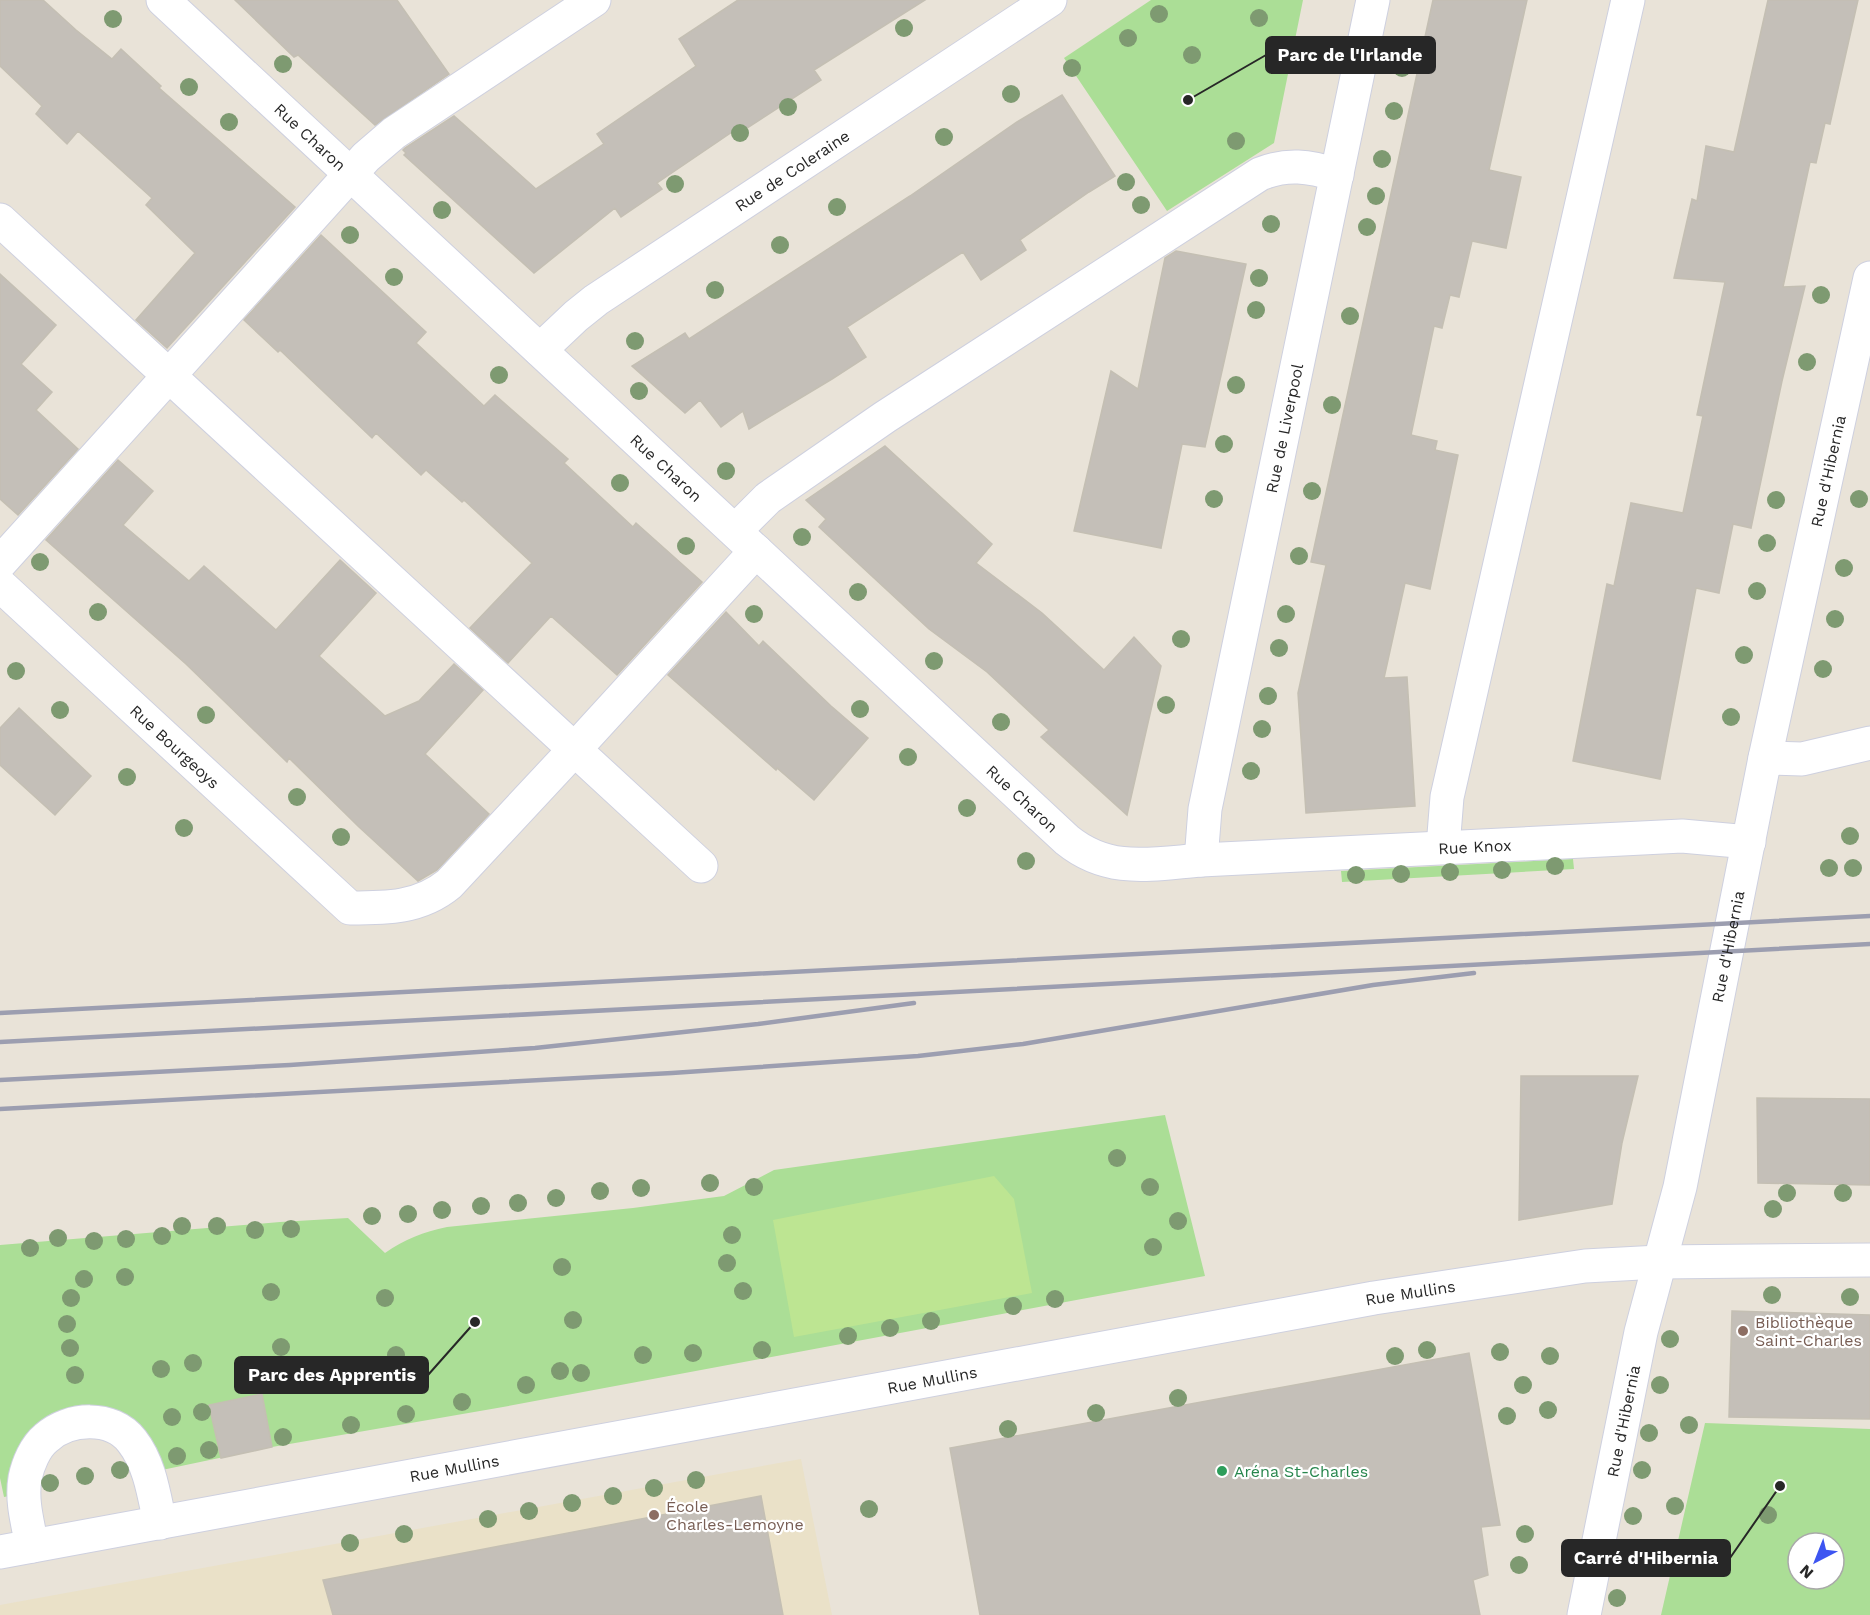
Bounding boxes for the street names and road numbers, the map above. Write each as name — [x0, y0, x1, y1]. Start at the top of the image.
street label: Rue Charon — [271, 99, 350, 175]
street label: Rue de Coleraine — [731, 126, 853, 215]
street label: Rue de Liverpool — [1261, 362, 1307, 495]
street label: Rue d'Hibernia — [1806, 413, 1849, 529]
street label: Rue Charon — [627, 430, 706, 506]
street label: Rue Bourgeoys — [126, 701, 224, 792]
street label: Rue Charon — [983, 761, 1062, 836]
street label: Rue Knox — [1438, 835, 1512, 858]
street label: Rue d'Hibernia — [1707, 889, 1748, 1004]
street label: Rue Mullins — [1364, 1276, 1457, 1309]
street label: Rue Mullins — [886, 1362, 979, 1397]
street label: Rue d'Hibernia — [1603, 1363, 1644, 1479]
street label: Rue Mullins — [408, 1450, 501, 1486]

